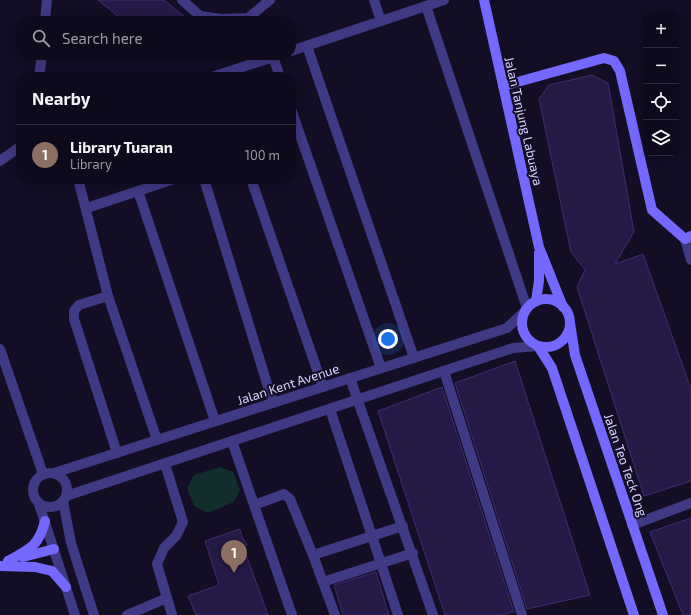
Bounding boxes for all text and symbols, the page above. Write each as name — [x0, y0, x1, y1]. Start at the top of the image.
map controls — [643, 12, 679, 156]
button: + — [643, 12, 679, 48]
search box — [16, 16, 296, 60]
icon: search — [30, 27, 52, 49]
text: Search here — [62, 29, 143, 47]
button: − — [643, 48, 679, 84]
street label: Jalan Tanjung Labuaya — [501, 55, 547, 187]
button: locate — [643, 84, 679, 120]
text: Nearby — [32, 88, 90, 108]
button: layers — [643, 120, 679, 156]
text: Library Tuaran — [70, 138, 173, 156]
text: 1 — [42, 147, 48, 163]
text: 100 m — [245, 147, 280, 163]
text: Library — [70, 156, 112, 172]
your location — [378, 329, 398, 349]
street label: Jalan Kent Avenue — [235, 360, 341, 408]
street label: Jalan Teo Teck Ong — [601, 411, 651, 519]
pin: 1 — [221, 540, 247, 573]

